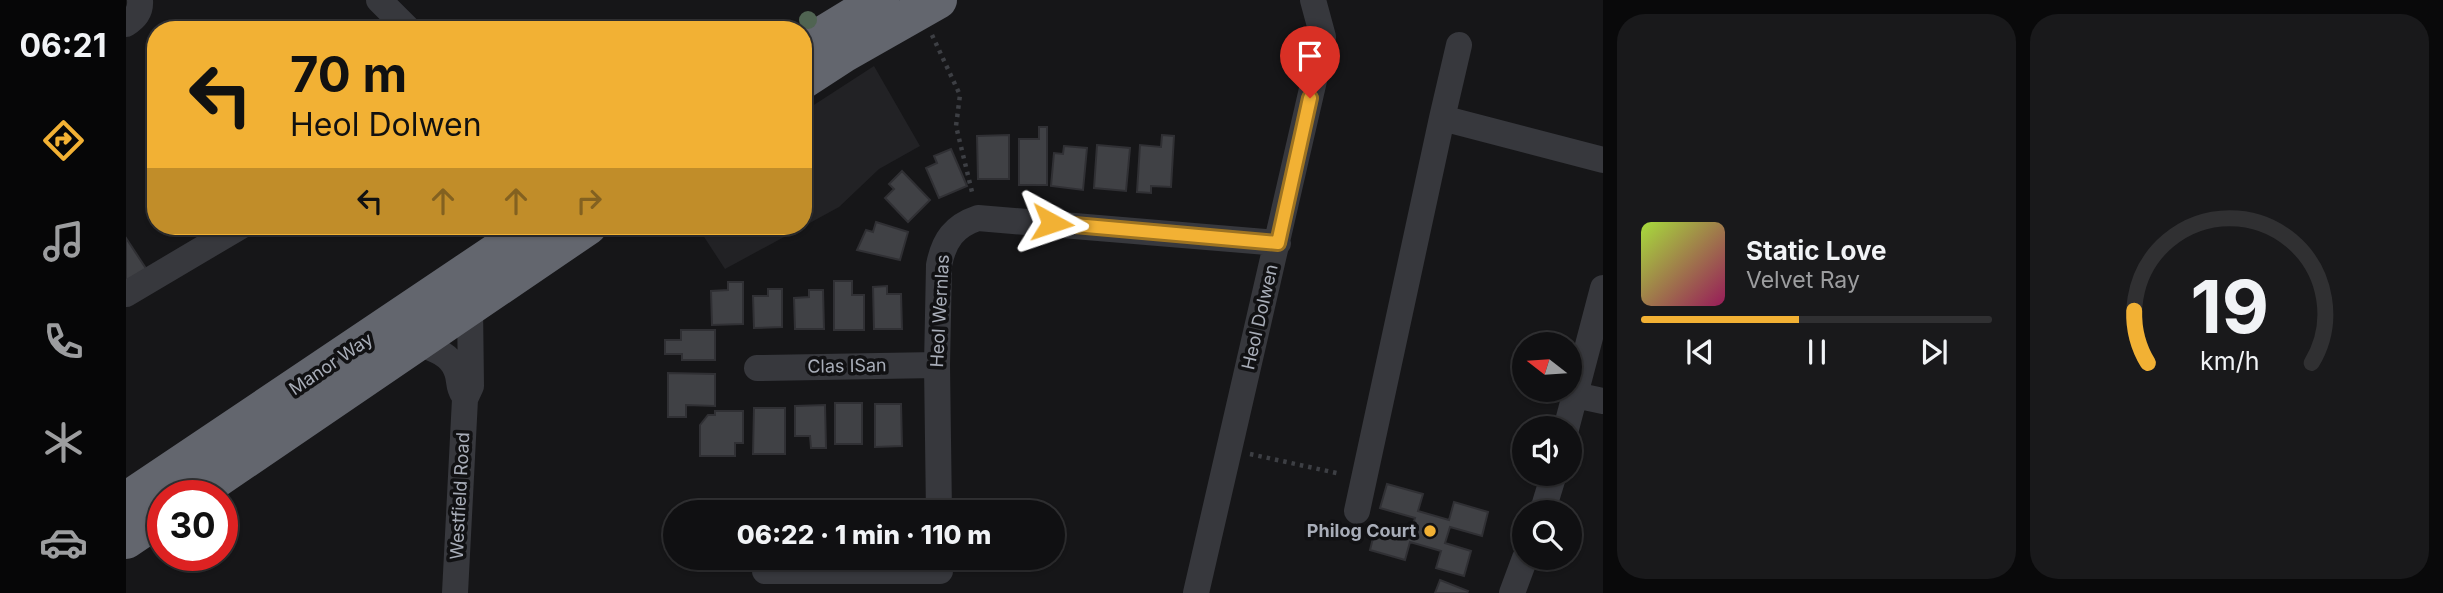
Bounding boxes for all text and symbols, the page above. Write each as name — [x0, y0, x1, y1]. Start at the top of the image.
text: 06:21 — [20, 26, 107, 65]
pin — [1280, 26, 1340, 98]
icon: arrive — [1291, 37, 1329, 75]
text: 70 m — [290, 45, 407, 104]
icon: left — [175, 49, 266, 140]
text: Heol Dolwen — [290, 105, 482, 144]
icon: directions — [39, 116, 88, 165]
icon: left — [351, 182, 389, 220]
icon: ahead — [424, 182, 462, 220]
icon: ahead — [497, 182, 535, 220]
icon: right — [570, 182, 608, 220]
position arrow — [1015, 186, 1089, 260]
icon: music — [39, 217, 88, 266]
text: Static Love — [1746, 235, 1887, 266]
street label: Heol Wernlas — [926, 254, 953, 368]
street label: Heol Dolwen — [1237, 262, 1282, 372]
text: 19 — [2190, 262, 2269, 351]
text: Velvet Ray — [1746, 266, 1860, 294]
icon: phone — [39, 317, 88, 366]
street label: Manor Way — [285, 328, 377, 399]
north arrow — [1512, 332, 1582, 402]
map controls — [1512, 332, 1582, 570]
icon: previous — [1681, 333, 1719, 371]
icon: pause — [1798, 333, 1836, 371]
icon: next — [1915, 333, 1953, 371]
text: km/h — [2200, 345, 2259, 375]
street label: Clas ISan — [807, 354, 887, 377]
button: sound — [1512, 416, 1582, 486]
icon: climate — [39, 418, 88, 467]
street label: Westfield Road — [446, 432, 473, 560]
speed limit sign: 30 — [147, 480, 238, 571]
button: search — [1512, 500, 1582, 570]
icon: car — [39, 518, 88, 567]
text: 06:22 · 1 min · 110 m — [737, 519, 991, 550]
place label: Philog Court — [1307, 520, 1416, 541]
marker: Philog Court — [1422, 523, 1438, 539]

